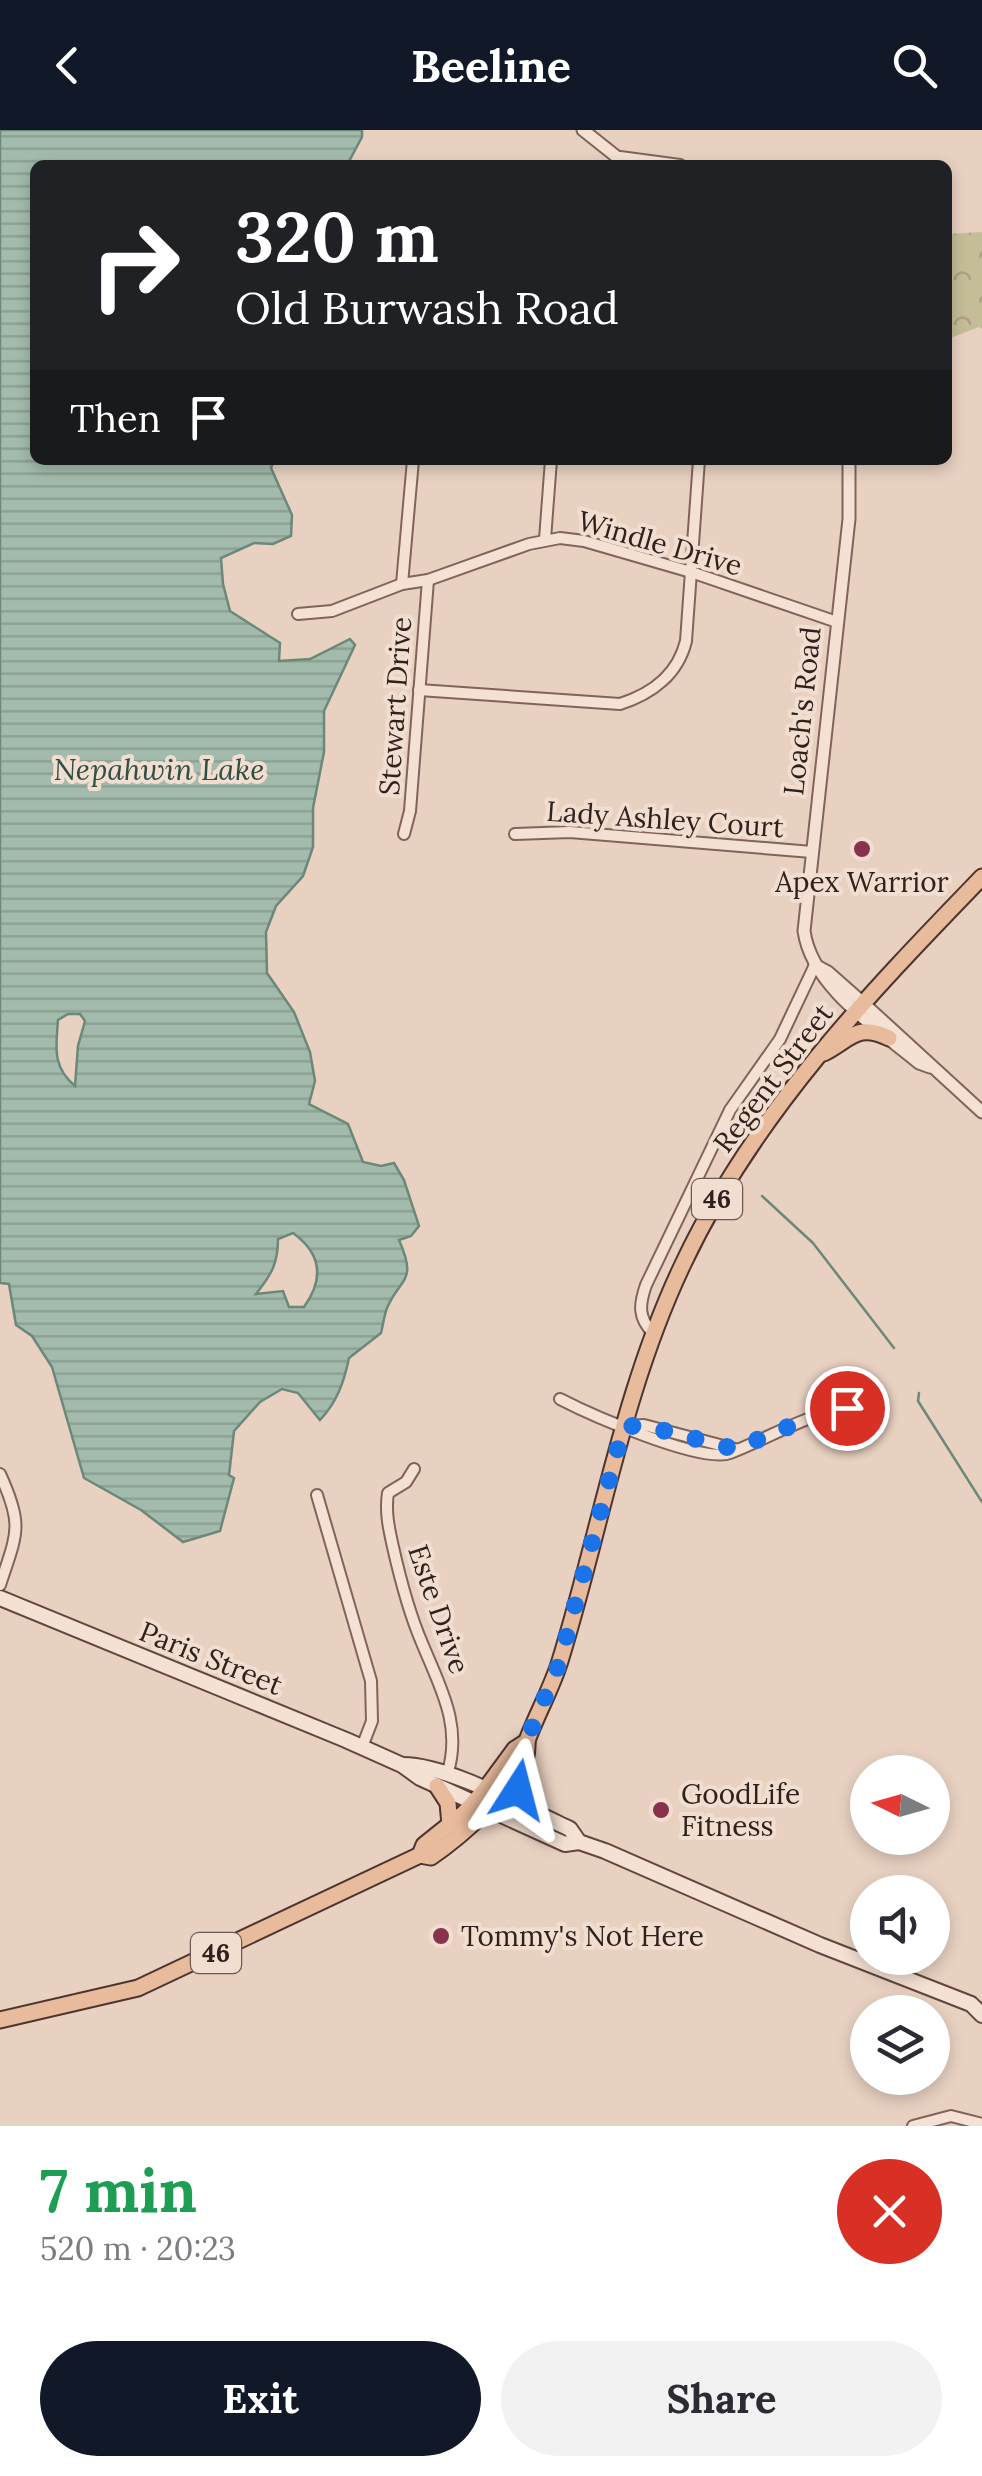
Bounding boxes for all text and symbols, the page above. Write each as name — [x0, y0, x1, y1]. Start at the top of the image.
text: Beeline — [411, 37, 571, 94]
icon: back — [40, 38, 95, 93]
icon: search — [887, 38, 942, 93]
text: 320 m — [235, 192, 439, 281]
icon: right — [70, 200, 200, 330]
text: Old Burwash Road — [235, 279, 619, 336]
icon: arrive — [181, 390, 236, 445]
text: Then — [70, 394, 161, 442]
street label: Windle Drive — [574, 502, 746, 584]
street label: Stewart Drive — [371, 616, 419, 796]
street label: Loach's Road — [775, 625, 829, 797]
water label: Nepahwin Lake — [53, 750, 265, 788]
street label: Lady Ashley Court — [545, 793, 785, 845]
marker: Apex Warrior — [851, 838, 873, 860]
place label: Apex Warrior — [774, 864, 949, 900]
street label: Regent Street — [705, 996, 841, 1160]
road number: 46 — [692, 1179, 742, 1219]
pin — [805, 1366, 890, 1451]
icon: arrive — [820, 1381, 875, 1436]
street label: Este Drive — [400, 1540, 478, 1678]
street label: Paris Street — [134, 1613, 288, 1703]
position arrow — [466, 1738, 570, 1842]
north arrow — [850, 1755, 950, 1855]
map controls — [850, 1755, 950, 2095]
place label: GoodLife Fitness — [681, 1776, 800, 1844]
marker: GoodLife Fitness — [650, 1799, 672, 1821]
button: sound — [850, 1875, 950, 1975]
place label: Tommy's Not Here — [461, 1918, 704, 1954]
marker: Tommy's Not Here — [430, 1925, 452, 1947]
road number: 46 — [191, 1933, 241, 1973]
button: layers — [850, 1995, 950, 2095]
text: 7 min — [40, 2152, 197, 2228]
button: close — [837, 2159, 942, 2264]
text: 520 m · 20:23 — [40, 2228, 236, 2269]
button: Exit — [40, 2341, 481, 2456]
button: Share — [501, 2341, 942, 2456]

